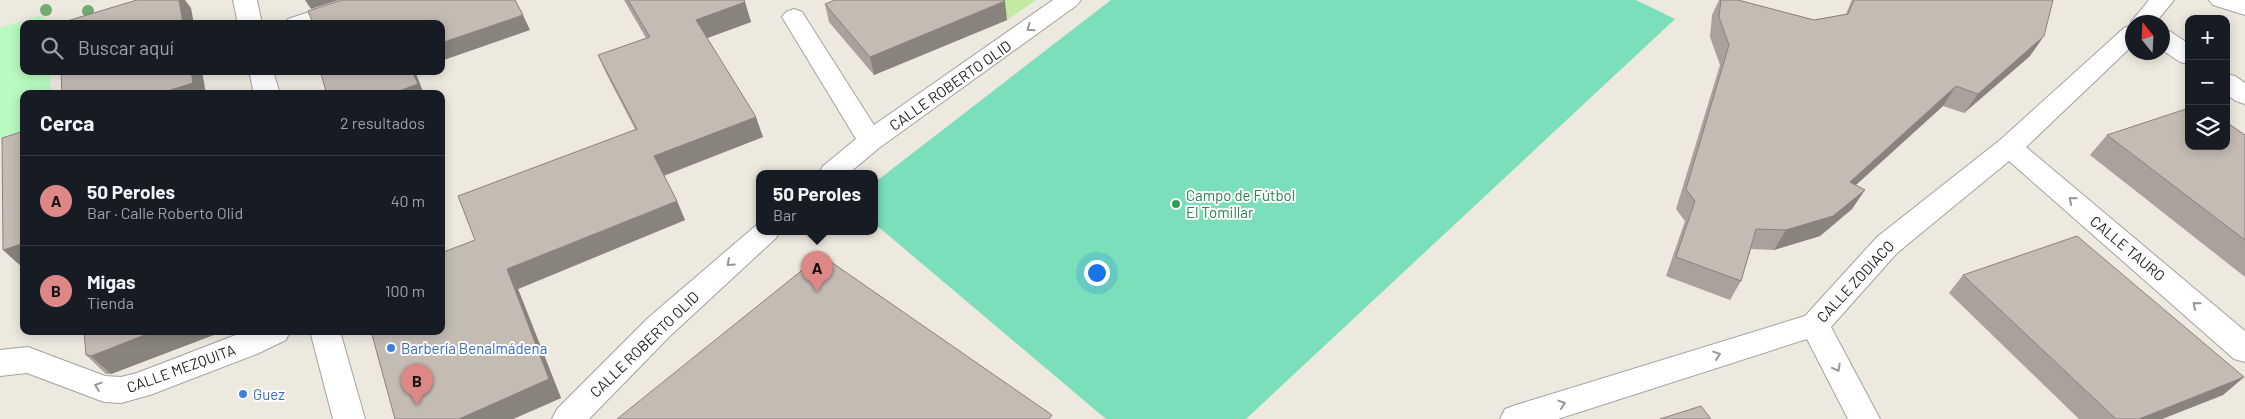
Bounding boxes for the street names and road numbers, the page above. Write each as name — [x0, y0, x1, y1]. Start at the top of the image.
street label: CALLE ROBERTO OLID — [886, 36, 1014, 134]
street label: CALLE TAURO — [2087, 211, 2169, 285]
street label: CALLE ZODIACO — [1812, 236, 1898, 326]
street label: CALLE ROBERTO OLID — [586, 287, 702, 401]
street label: CALLE MEZQUITA — [124, 340, 238, 396]

